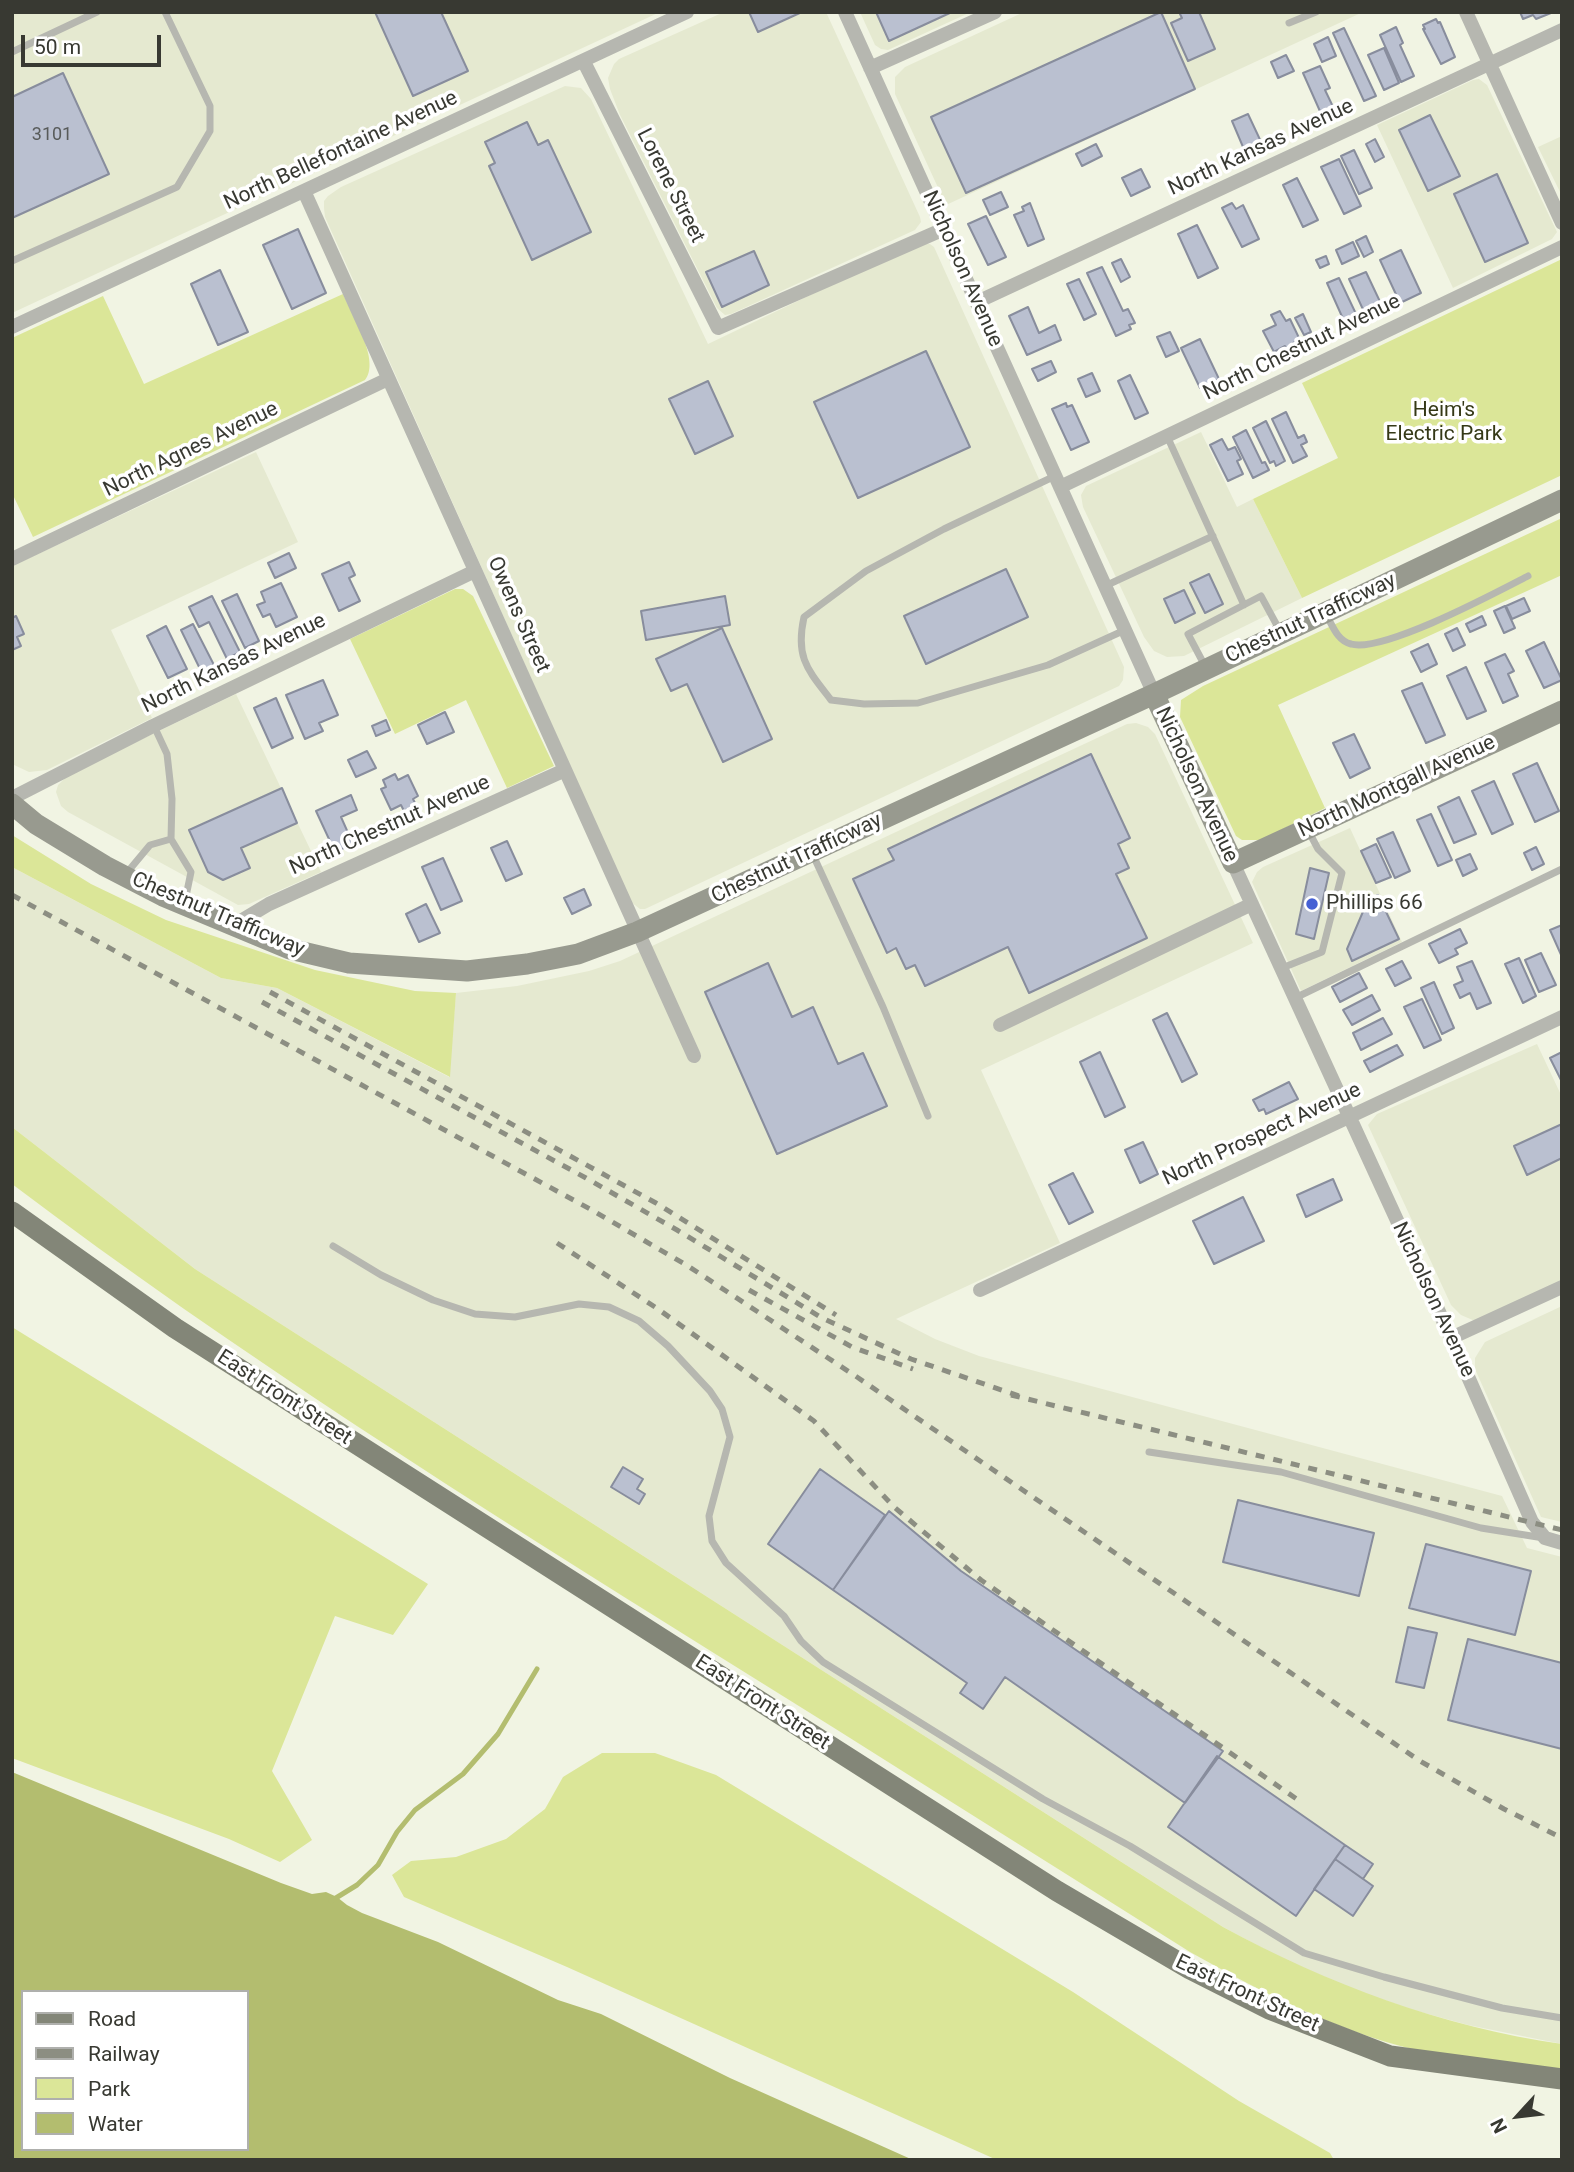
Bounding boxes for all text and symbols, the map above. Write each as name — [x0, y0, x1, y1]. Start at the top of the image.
scale bar — [24, 21, 164, 65]
text: 50 m — [34, 35, 81, 59]
street label: North Bellefontaine Avenue — [220, 86, 462, 216]
street label: North Kansas Avenue — [1164, 94, 1358, 202]
house number: 3101 — [32, 124, 72, 146]
street label: Lorene Street — [630, 125, 710, 247]
street label: Nicholson Avenue — [916, 187, 1008, 351]
street label: North Chestnut Avenue — [1199, 289, 1405, 407]
street label: North Agnes Avenue — [100, 397, 282, 503]
park label: Heim's Electric Park — [1386, 398, 1502, 448]
street label: Owens Street — [481, 553, 555, 677]
street label: Chestnut Trafficway — [1222, 568, 1400, 670]
street label: North Kansas Avenue — [138, 609, 330, 719]
street label: Nicholson Avenue — [1149, 704, 1243, 866]
street label: North Montgall Avenue — [1295, 730, 1499, 844]
street label: North Chestnut Avenue — [286, 771, 494, 881]
street label: Chestnut Trafficway — [708, 808, 886, 910]
street label: Chestnut Trafficway — [128, 867, 308, 963]
place label: Phillips 66 — [1326, 891, 1423, 917]
marker: Phillips 66 — [1304, 896, 1320, 912]
street label: North Prospect Avenue — [1159, 1078, 1365, 1192]
street label: Nicholson Avenue — [1386, 1219, 1480, 1381]
street label: East Front Street — [212, 1345, 356, 1451]
street label: East Front Street — [690, 1650, 834, 1756]
street label: East Front Street — [1171, 1950, 1323, 2038]
legend — [21, 1990, 248, 2151]
text: Road — [88, 2007, 136, 2031]
text: Railway — [88, 2042, 160, 2066]
text: Park — [88, 2077, 130, 2101]
north arrow — [1483, 2081, 1553, 2151]
text: Water — [88, 2112, 143, 2136]
text: N — [1486, 2115, 1512, 2137]

